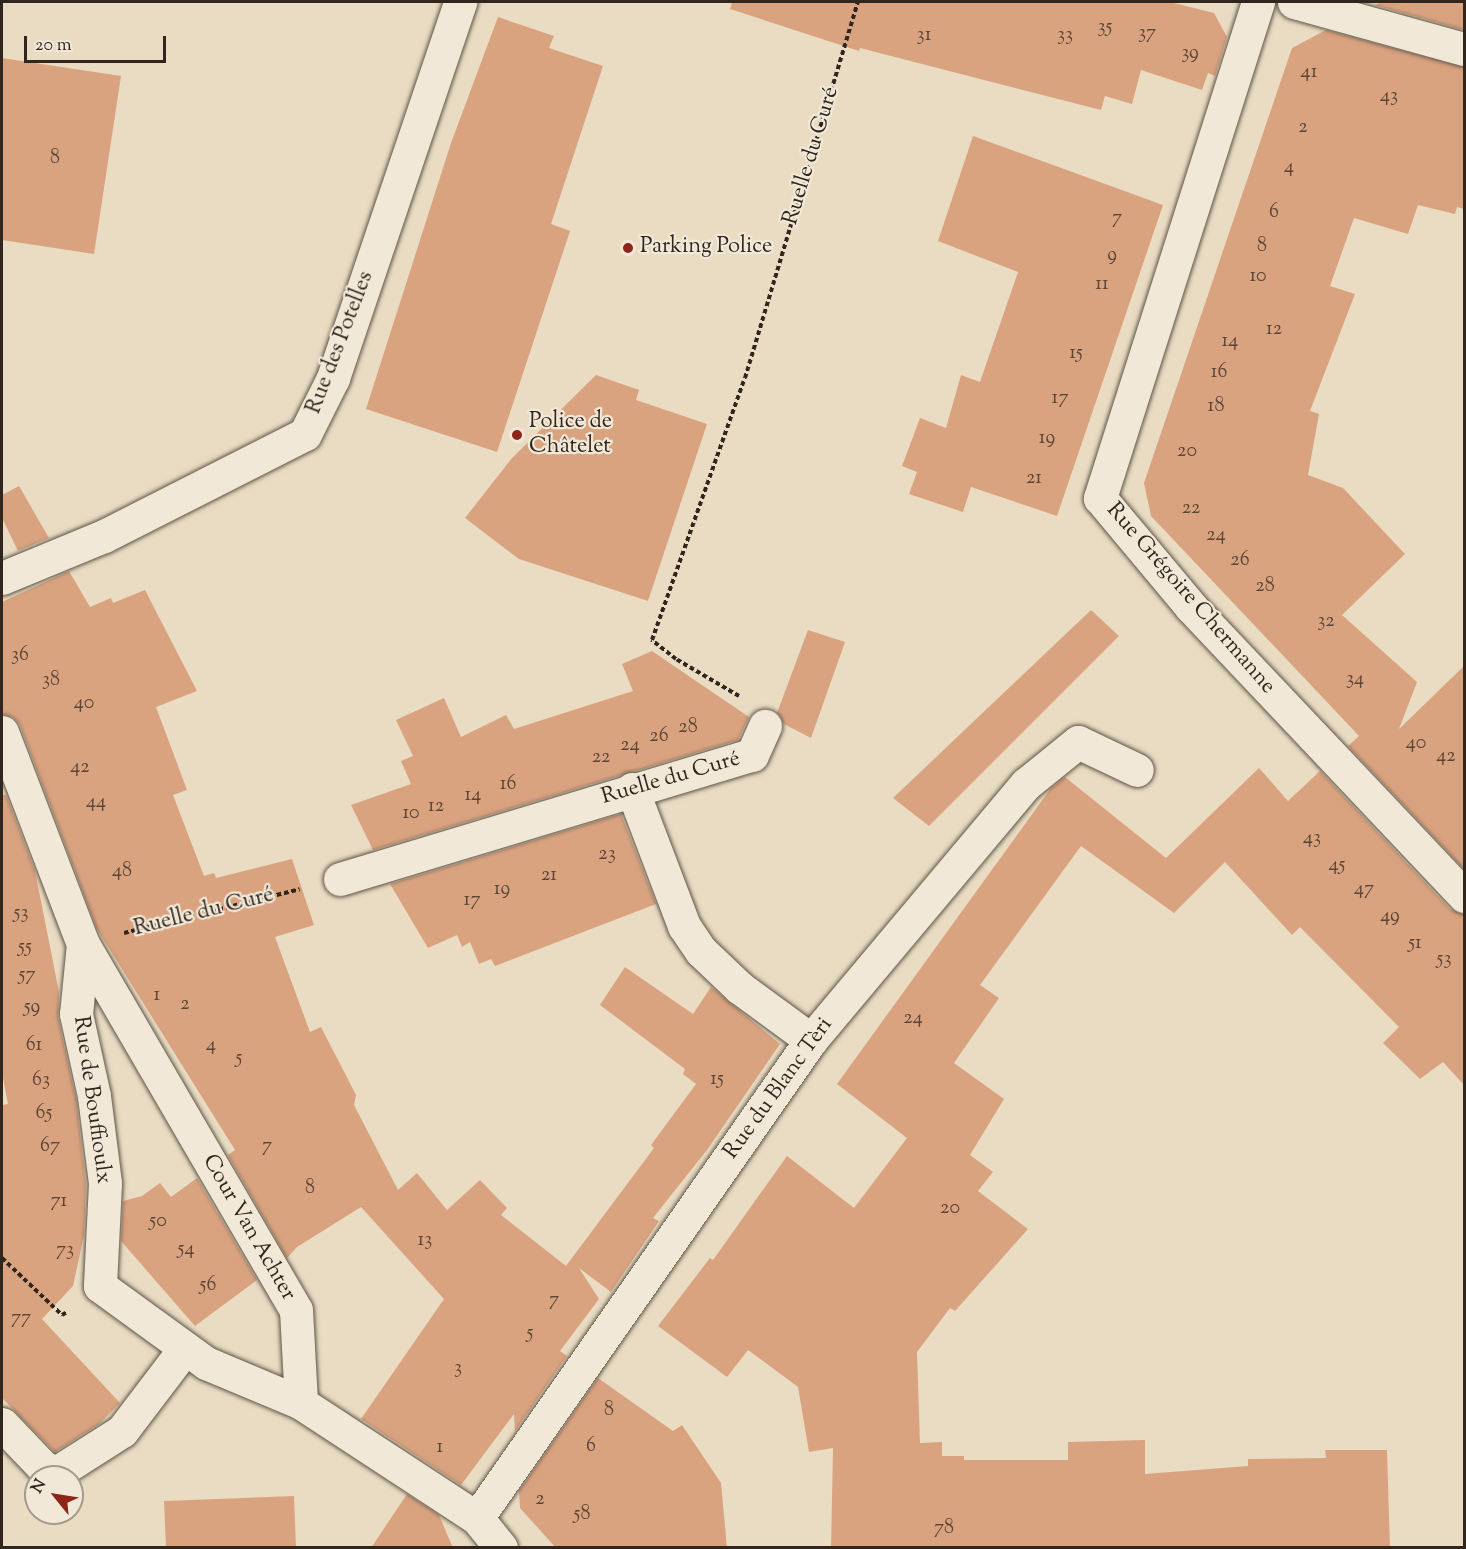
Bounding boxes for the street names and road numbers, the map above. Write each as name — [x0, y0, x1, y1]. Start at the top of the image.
street label: Ruelle du Curé — [778, 84, 846, 228]
street label: Rue des Potelles — [302, 268, 380, 418]
street label: Rue Grégoire Chermanne — [1100, 498, 1280, 700]
street label: Ruelle du Curé — [599, 747, 743, 811]
street label: Ruelle du Curé — [131, 883, 277, 943]
street label: Rue du Blanc Tèri — [719, 1013, 839, 1165]
street label: Rue de Bouffioulx — [66, 1014, 116, 1186]
street label: Cour Van Achter — [195, 1150, 301, 1306]

